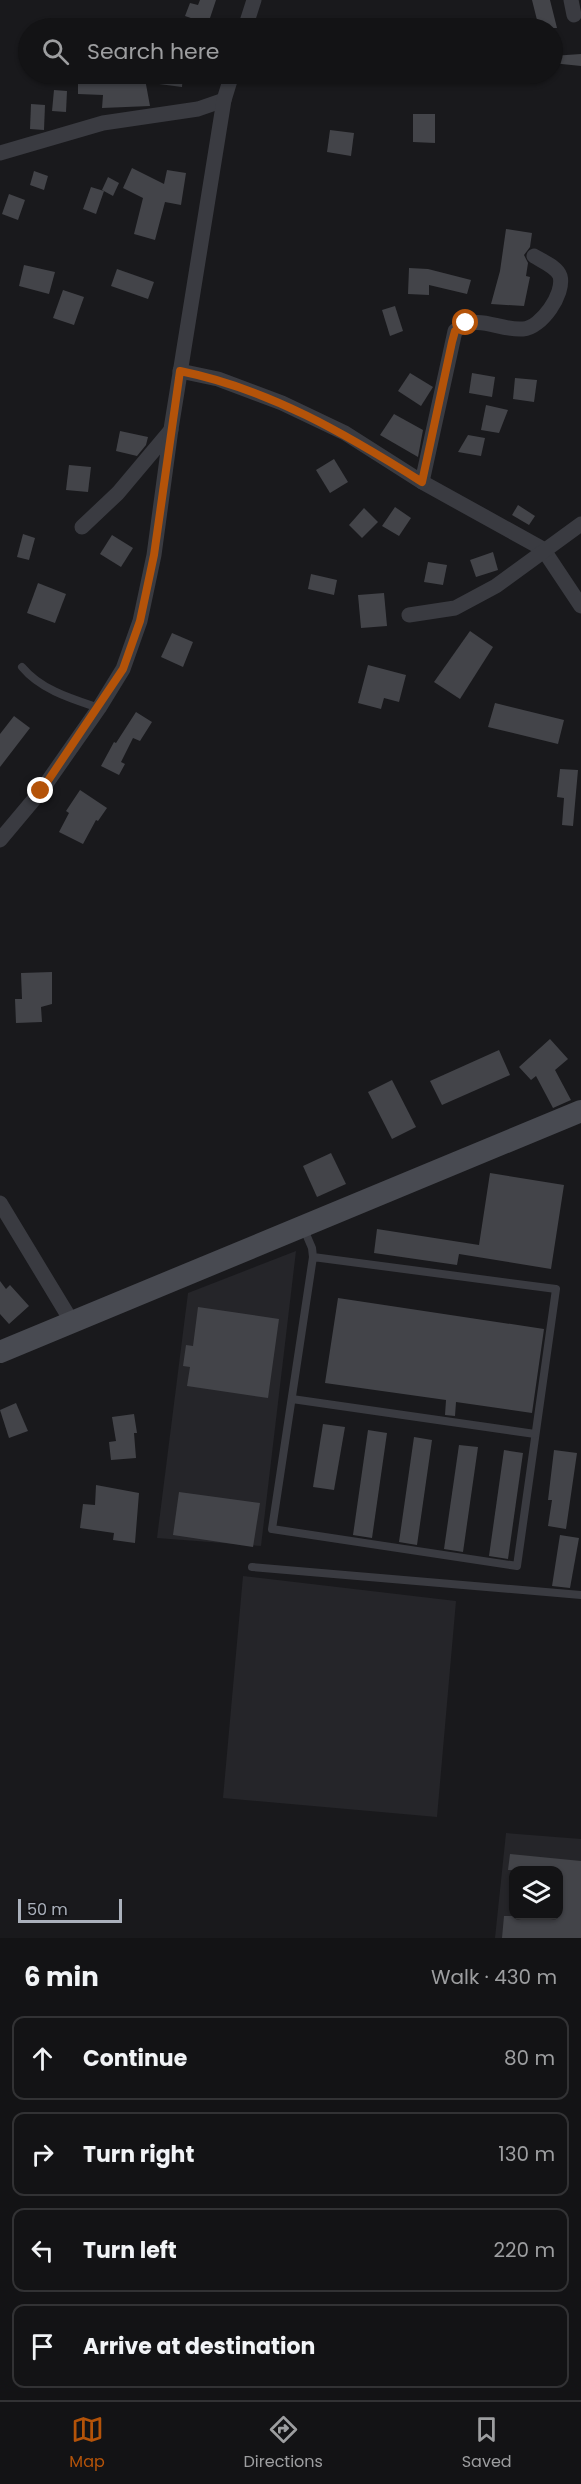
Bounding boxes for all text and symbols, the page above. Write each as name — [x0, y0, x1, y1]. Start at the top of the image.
search box — [18, 18, 563, 84]
icon: search — [39, 35, 72, 68]
text: Search here — [87, 36, 220, 67]
route start — [452, 309, 478, 335]
route end — [27, 777, 53, 803]
map controls — [509, 1866, 563, 1920]
button: layers — [509, 1866, 563, 1920]
scale bar — [18, 1896, 122, 1924]
text: 50 m — [27, 1898, 68, 1921]
text: 6 min — [24, 1959, 99, 1995]
text: Walk · 430 m — [431, 1963, 557, 1991]
icon: ahead — [26, 2042, 59, 2075]
text: Continue — [83, 2043, 187, 2074]
text: 80 m — [504, 2044, 555, 2072]
icon: right — [26, 2138, 59, 2171]
text: Turn right — [83, 2139, 194, 2170]
text: 130 m — [498, 2140, 555, 2168]
icon: left — [26, 2234, 59, 2267]
text: Turn left — [83, 2235, 177, 2266]
text: 220 m — [494, 2236, 555, 2264]
icon: arrive — [26, 2330, 59, 2363]
text: Arrive at destination — [83, 2331, 315, 2362]
tab: Map — [69, 2413, 105, 2474]
tab: Directions — [244, 2413, 323, 2474]
tab: Saved — [462, 2413, 512, 2474]

